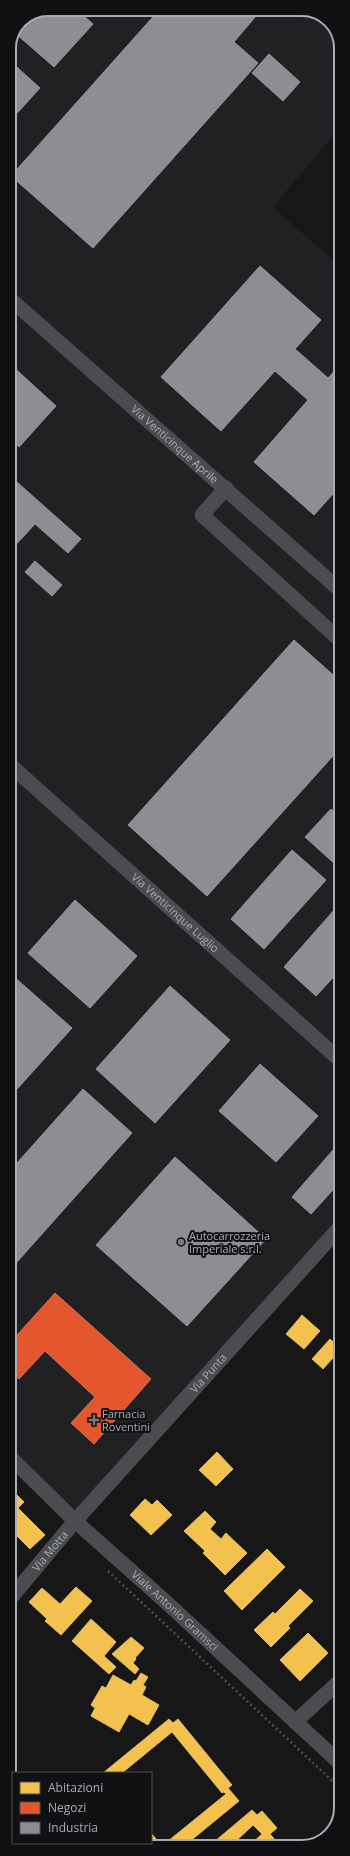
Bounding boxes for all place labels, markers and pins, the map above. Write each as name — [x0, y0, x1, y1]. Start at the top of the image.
place label: Autocarrozzeria Imperiale s.r.l. — [189, 1228, 270, 1256]
marker: Autocarrozzeria Imperiale s.r.l. — [176, 1237, 186, 1247]
place label: Farnacia Roventini — [102, 1406, 150, 1434]
marker: Farnacia Roventini — [89, 1415, 99, 1425]

